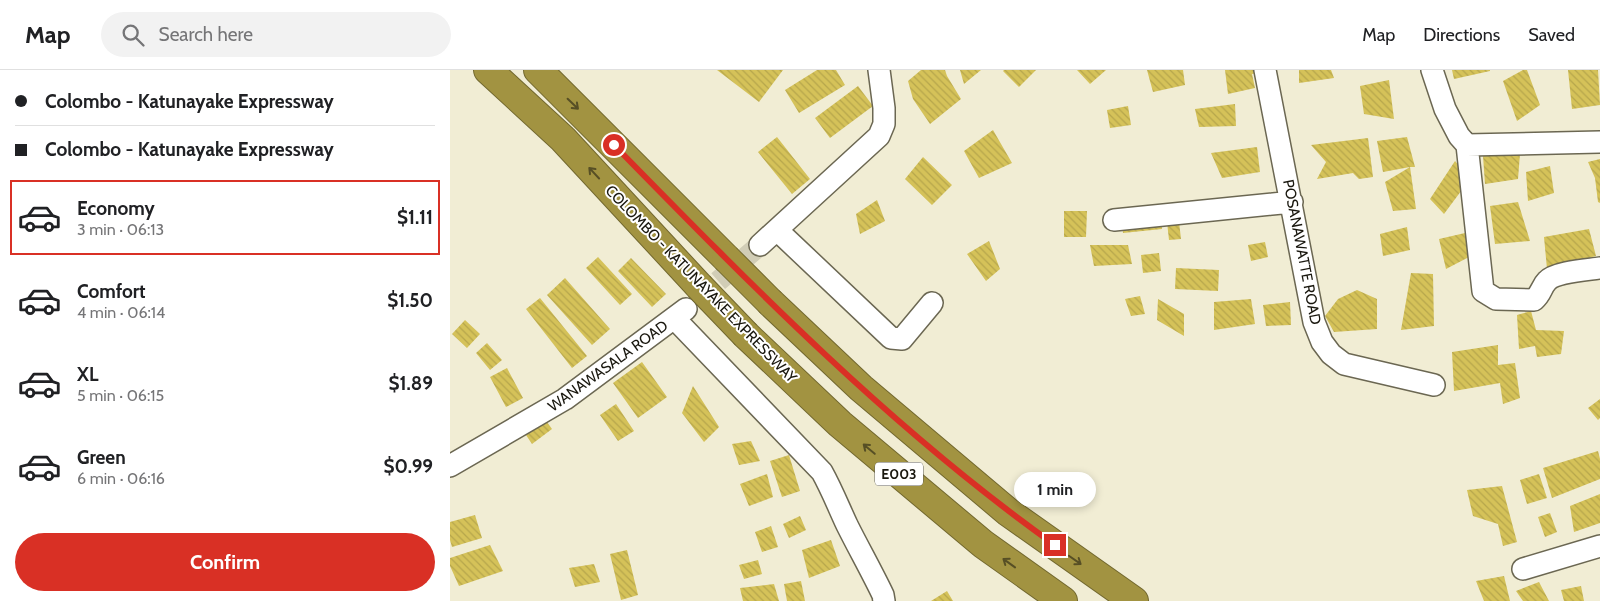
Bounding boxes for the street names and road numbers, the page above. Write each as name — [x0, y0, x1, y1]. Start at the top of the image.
street label: POSANAWATTE ROAD — [1279, 178, 1325, 326]
street label: COLOMBO - KATUNAYAKE EXPRESSWAY — [602, 182, 801, 387]
street label: WANAWASALA ROAD — [545, 316, 671, 416]
road number: E003 — [875, 462, 923, 486]

